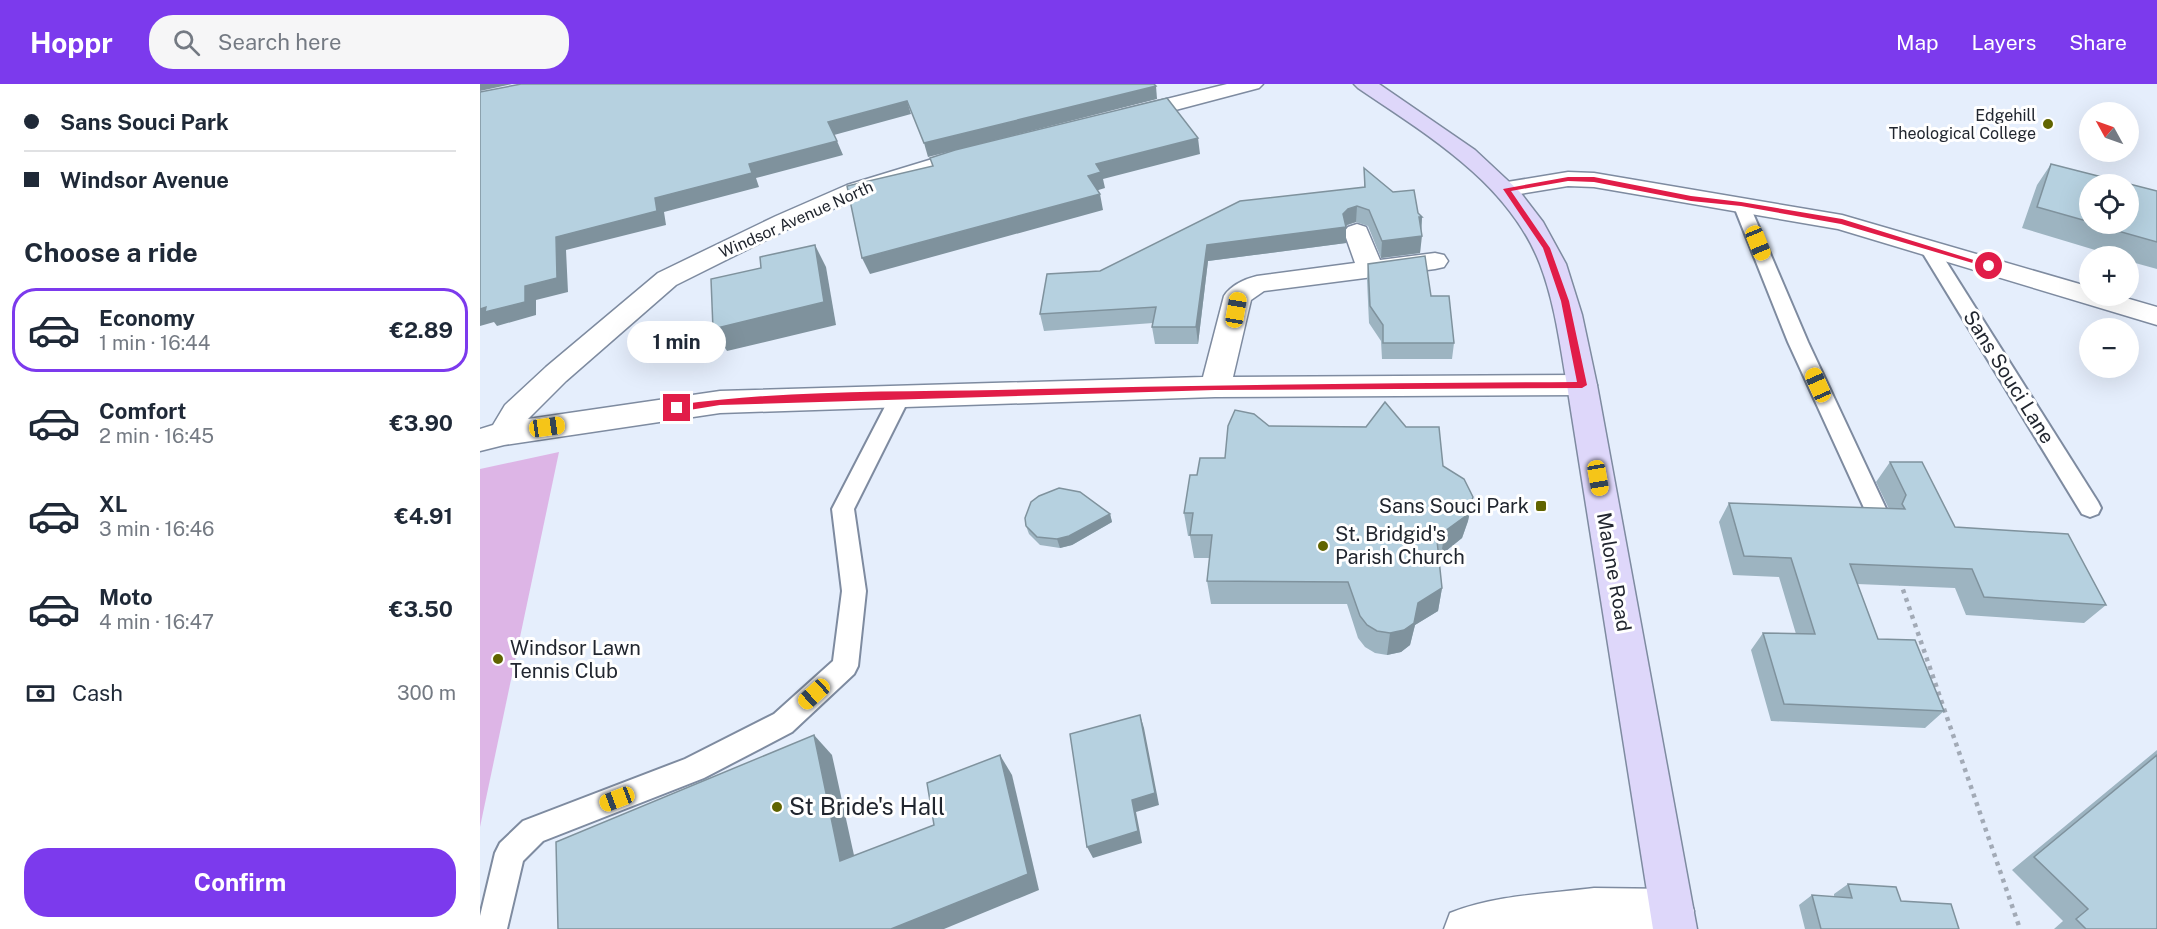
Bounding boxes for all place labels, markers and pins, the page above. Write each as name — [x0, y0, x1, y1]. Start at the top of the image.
place label: Edgehill Theological College — [1889, 106, 2036, 143]
marker: Edgehill Theological College — [2041, 117, 2055, 131]
place label: Sans Souci Park — [1379, 494, 1529, 518]
marker: Sans Souci Park — [1534, 499, 1548, 513]
place label: St. Bridgid's Parish Church — [1335, 522, 1465, 569]
marker: St. Bridgid's Parish Church — [1316, 539, 1330, 553]
place label: Windsor Lawn Tennis Club — [510, 636, 641, 683]
marker: Windsor Lawn Tennis Club — [491, 652, 505, 666]
place label: St Bride's Hall — [789, 792, 945, 820]
marker: St Bride's Hall — [770, 800, 784, 814]

